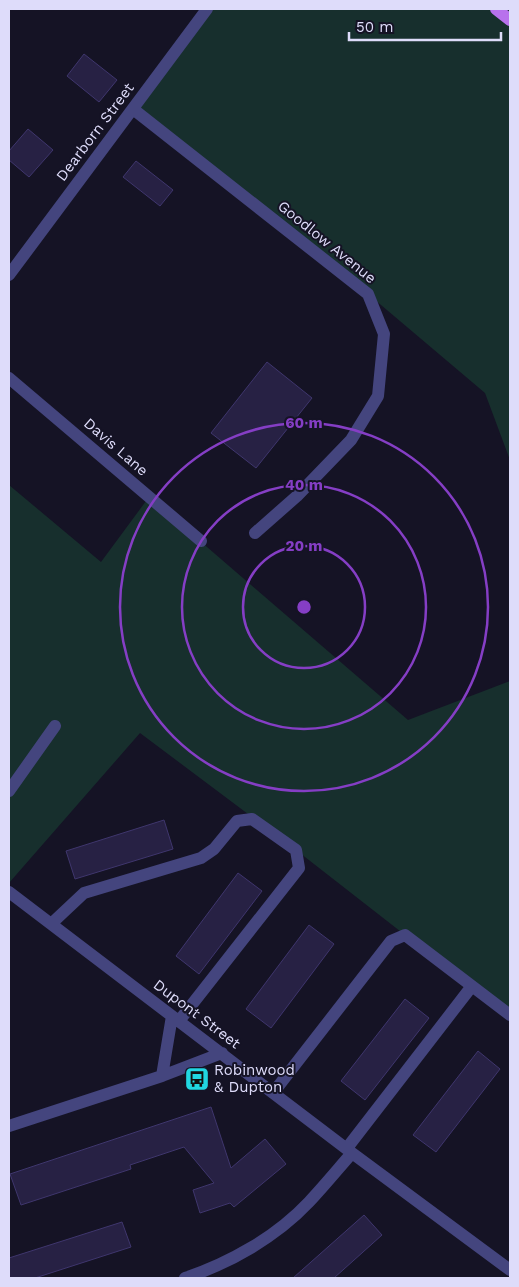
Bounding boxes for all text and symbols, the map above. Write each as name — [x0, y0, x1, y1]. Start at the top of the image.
scale bar — [349, 10, 502, 42]
text: 50 m — [356, 18, 393, 36]
street label: Dearborn Street — [52, 79, 138, 185]
street label: Goodlow Avenue — [274, 197, 380, 287]
street label: Davis Lane — [80, 414, 152, 480]
text: 60 m — [285, 414, 323, 432]
text: 40 m — [285, 476, 323, 494]
text: 20 m — [285, 537, 323, 555]
centre of rings — [295, 598, 313, 616]
street label: Dupont Street — [150, 975, 245, 1053]
place label: Robinwood & Dupton — [214, 1061, 295, 1096]
bus stop icon: Robinwood & Dupton — [184, 1066, 210, 1092]

